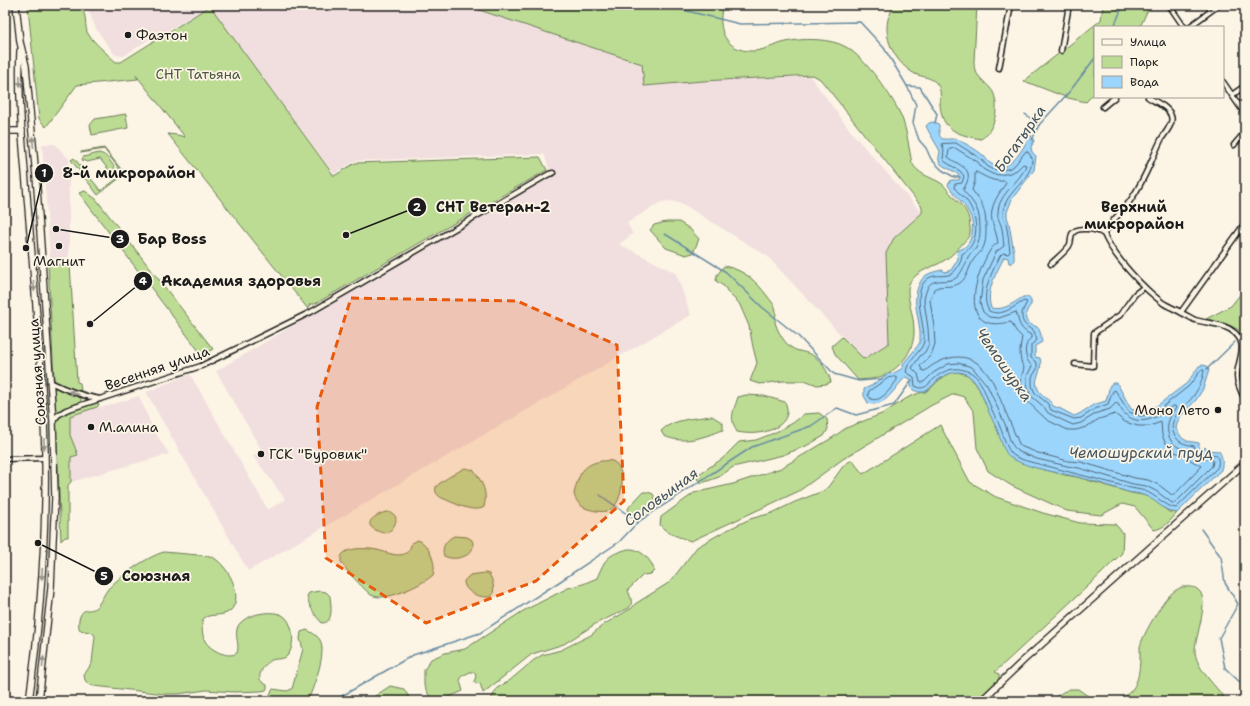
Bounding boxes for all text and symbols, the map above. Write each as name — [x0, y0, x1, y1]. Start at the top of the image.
place label: Фаэтон — [136, 26, 187, 44]
legend — [1094, 26, 1224, 98]
marker: Фаэтон — [123, 30, 133, 40]
text: Улица — [1130, 34, 1167, 50]
text: Парк — [1130, 54, 1159, 70]
park label: СНТ Татьяна — [155, 65, 241, 83]
text: Вода — [1130, 74, 1159, 90]
one-way arrow — [16, 75, 23, 87]
water label: Богатырка — [989, 101, 1051, 177]
one-way arrow — [30, 135, 36, 148]
callout: 8-й микрорайон — [34, 160, 203, 187]
text: 8-й микрорайон — [62, 163, 196, 183]
text: 1 — [41, 165, 47, 181]
callout: СНТ Ветеран-2 — [407, 194, 558, 221]
text: СНТ Ветеран-2 — [436, 197, 551, 217]
district label: Верхний микрорайон — [1084, 197, 1184, 234]
text: 2 — [413, 199, 422, 215]
callout: Бар Boss — [110, 225, 215, 252]
text: Бар Boss — [137, 229, 207, 249]
text: 3 — [116, 231, 124, 247]
marker: Магнит — [54, 241, 64, 251]
place label: Магнит — [33, 252, 86, 270]
callout: Академия здоровья — [133, 268, 329, 295]
text: Академия здоровья — [161, 271, 321, 291]
text: 4 — [139, 273, 148, 289]
one-way arrow — [31, 280, 38, 292]
street label: Союзная улица — [24, 318, 50, 426]
water label: Чемошурка — [971, 324, 1037, 406]
street label: Весенняя улица — [102, 342, 212, 394]
one-way arrow — [68, 390, 80, 396]
place label: Моно Лето — [1135, 401, 1210, 419]
marker: Моно Лето — [1213, 405, 1223, 415]
place label: М.алина — [99, 418, 159, 436]
marker: М.алина — [86, 422, 96, 432]
one-way arrow — [41, 438, 48, 450]
water label: Чемошурский пруд — [1069, 443, 1213, 463]
place label: ГСК "Буровик" — [269, 445, 367, 463]
marker: ГСК "Буровик" — [256, 449, 266, 459]
water label: Соловьиная — [620, 463, 702, 531]
callout: Союзная — [94, 562, 198, 589]
text: Союзная — [122, 566, 190, 586]
one-way arrow — [39, 568, 45, 581]
text: 5 — [100, 568, 108, 584]
one-way arrow — [40, 656, 47, 668]

